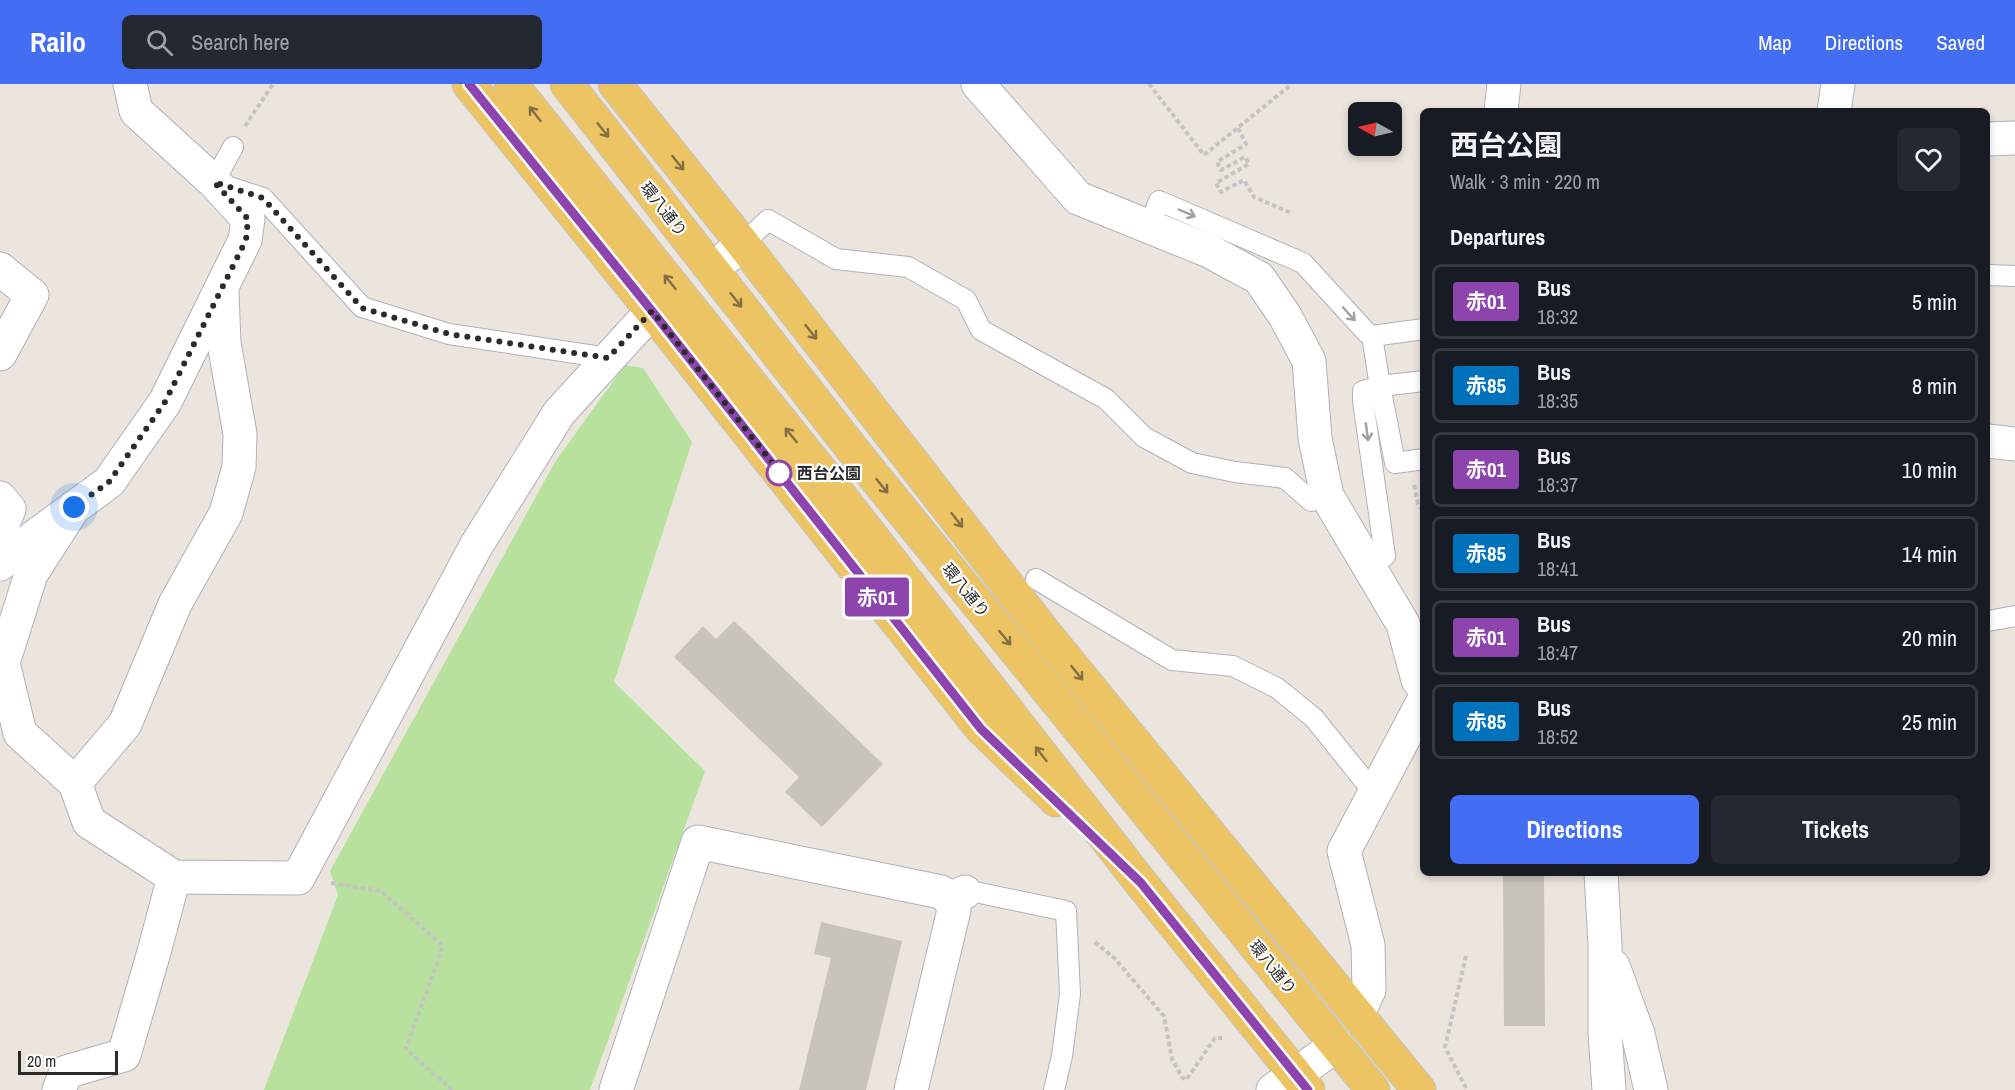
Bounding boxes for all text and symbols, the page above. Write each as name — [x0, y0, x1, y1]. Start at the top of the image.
search box — [122, 15, 542, 69]
text: Railo — [30, 23, 86, 61]
icon: search — [143, 26, 176, 59]
text: Search here — [191, 27, 289, 57]
text: Map — [1758, 28, 1792, 57]
text: Directions — [1825, 28, 1903, 57]
text: Saved — [1936, 28, 1985, 57]
north arrow — [1348, 102, 1402, 156]
map controls — [1348, 102, 1402, 156]
one-way arrow — [528, 106, 541, 122]
one-way arrow — [596, 122, 609, 138]
text: 西台公園 — [1450, 126, 1562, 164]
button: heart — [1897, 128, 1960, 191]
one-way arrow — [672, 154, 685, 170]
text: Walk · 3 min · 220 m — [1450, 168, 1600, 195]
street label: 環八通り — [636, 177, 692, 241]
one-way arrow — [1177, 208, 1196, 219]
text: Departures — [1450, 222, 1545, 252]
text: Bus — [1537, 273, 1571, 303]
one-way arrow — [663, 275, 676, 291]
text: 赤01 — [1466, 287, 1506, 316]
text: 5 min — [1912, 287, 1957, 317]
one-way arrow — [729, 292, 742, 308]
text: 18:32 — [1537, 303, 1578, 330]
one-way arrow — [1342, 306, 1356, 321]
one-way arrow — [805, 324, 818, 340]
text: Bus — [1537, 357, 1571, 387]
text: 赤85 — [1466, 371, 1506, 400]
text: 8 min — [1912, 371, 1957, 401]
text: 18:35 — [1537, 387, 1578, 414]
one-way arrow — [1362, 422, 1373, 442]
one-way arrow — [785, 427, 798, 443]
text: Bus — [1537, 441, 1571, 471]
text: 赤01 — [1466, 455, 1506, 484]
text: 10 min — [1902, 455, 1957, 485]
marker: 西台公園 — [766, 460, 792, 486]
place label: 西台公園 — [797, 462, 861, 484]
text: 18:37 — [1537, 471, 1578, 498]
one-way arrow — [876, 478, 889, 494]
your location — [59, 492, 89, 522]
one-way arrow — [950, 511, 963, 527]
text: Bus — [1537, 525, 1571, 555]
text: 赤85 — [1466, 539, 1506, 568]
text: 14 min — [1902, 539, 1957, 569]
text: 18:41 — [1537, 555, 1578, 582]
street label: 環八通り — [937, 558, 995, 622]
line badge: 赤01 — [842, 578, 912, 616]
text: 赤01 — [857, 583, 897, 612]
text: Bus — [1537, 609, 1571, 639]
text: 赤01 — [1466, 623, 1506, 652]
text: 20 min — [1902, 623, 1957, 653]
one-way arrow — [999, 630, 1012, 646]
text: 18:47 — [1537, 639, 1578, 666]
one-way arrow — [1071, 665, 1084, 681]
text: Bus — [1537, 693, 1571, 723]
text: 赤85 — [1466, 707, 1506, 736]
text: 25 min — [1902, 707, 1957, 737]
text: 18:52 — [1537, 723, 1578, 750]
one-way arrow — [1034, 746, 1047, 762]
button: Directions — [1450, 795, 1699, 864]
button: Tickets — [1711, 795, 1960, 864]
street label: 環八通り — [1244, 935, 1302, 999]
scale bar — [18, 1048, 118, 1076]
text: 20 m — [27, 1050, 56, 1072]

